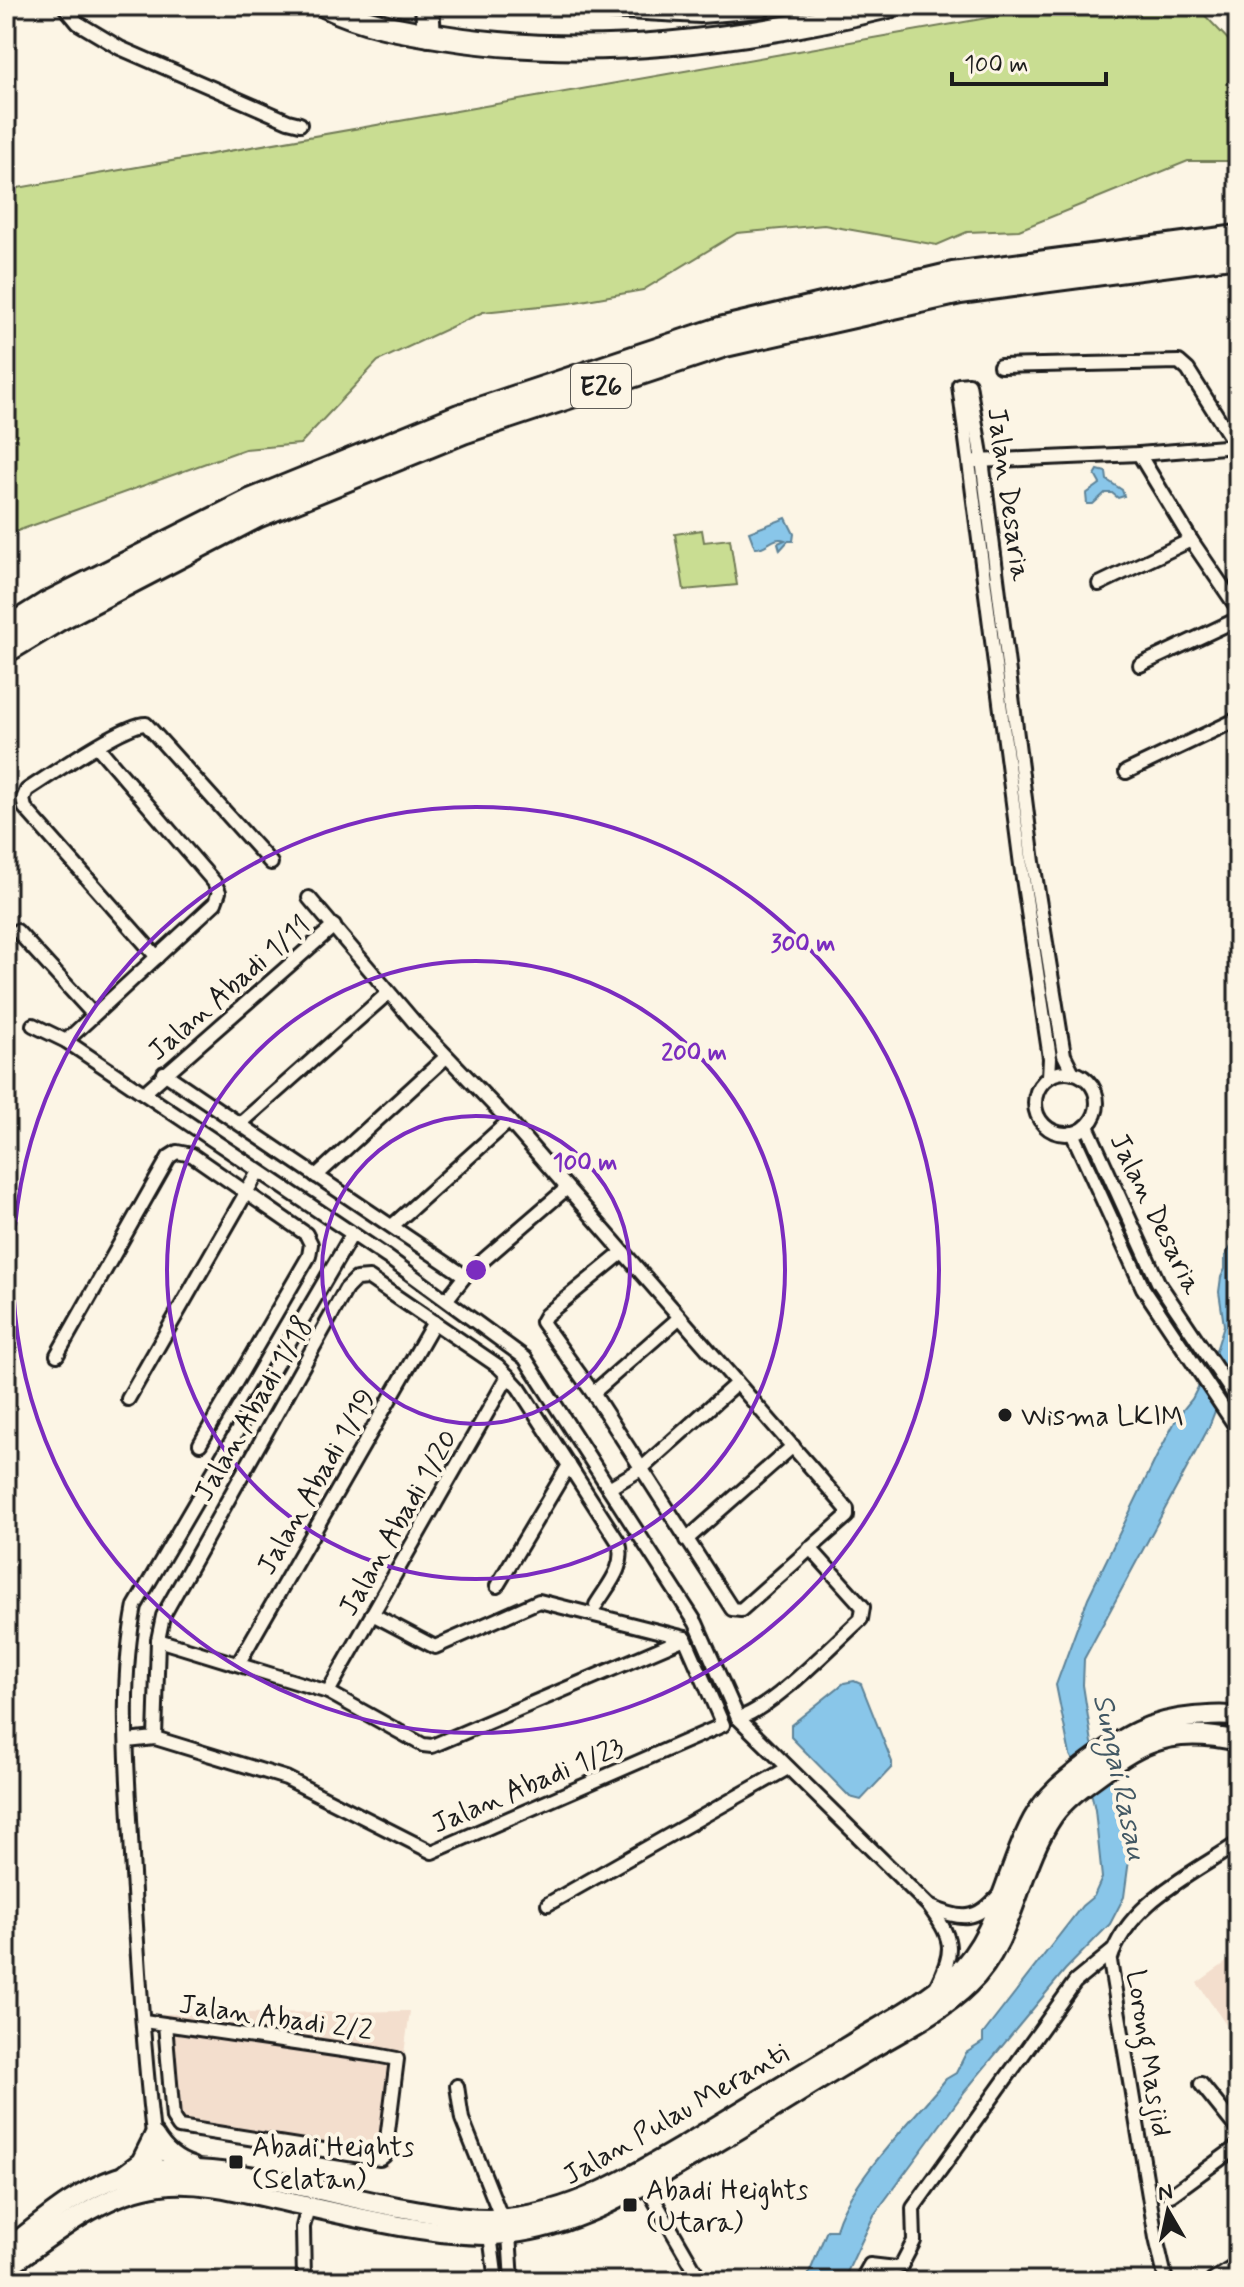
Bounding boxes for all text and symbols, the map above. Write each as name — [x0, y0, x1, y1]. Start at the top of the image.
scale bar — [952, 36, 1106, 86]
text: 100 m — [964, 50, 1028, 81]
road number: E26 — [571, 364, 631, 408]
street label: Jalan Desaria — [977, 405, 1038, 584]
street label: Jalan Abadi 1/11 — [140, 908, 319, 1070]
text: 300 m — [771, 929, 835, 960]
text: 200 m — [661, 1038, 727, 1069]
street label: Jalan Desaria — [1100, 1127, 1210, 1301]
text: 100 m — [553, 1148, 617, 1179]
centre of rings — [462, 1256, 490, 1284]
street label: Jalan Abadi 1/18 — [186, 1310, 322, 1508]
street label: Jalan Abadi 1/19 — [249, 1383, 385, 1582]
place label: Wisma LKIM — [1021, 1399, 1184, 1436]
marker: Wisma LKIM — [996, 1406, 1014, 1424]
street label: Jalan Abadi 1/20 — [331, 1423, 468, 1623]
water label: Sungai Rasau — [1080, 1690, 1156, 1865]
street label: Jalan Abadi 1/23 — [426, 1729, 630, 1843]
street label: Lorong Masjid — [1113, 1967, 1179, 2140]
street label: Jalan Abadi 2/2 — [177, 1987, 375, 2050]
street label: Jalan Pulau Meranti — [557, 2035, 796, 2195]
place label: Abadi Heights (Selatan) — [252, 2130, 414, 2199]
marker: Abadi Heights (Selatan) — [227, 2153, 245, 2171]
north arrow — [1128, 2171, 1208, 2251]
place label: Abadi Heights (Utara) — [646, 2173, 808, 2242]
text: N — [1156, 2178, 1175, 2208]
marker: Abadi Heights (Utara) — [621, 2196, 639, 2214]

